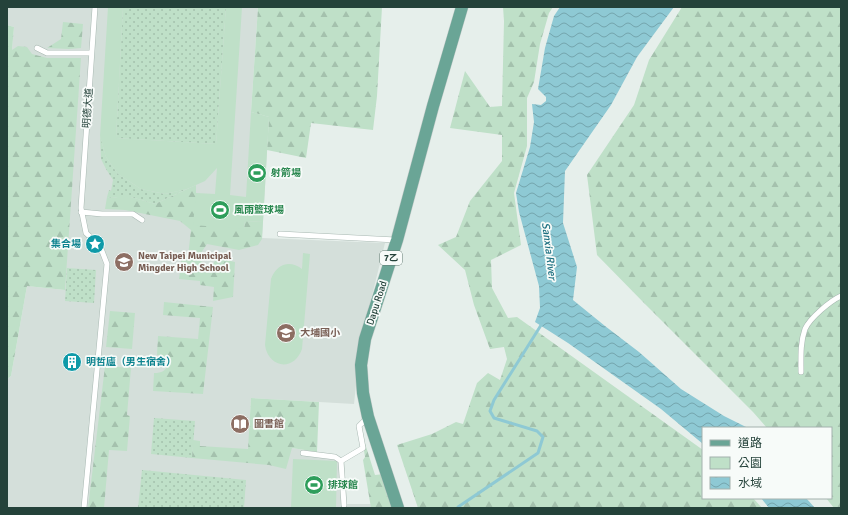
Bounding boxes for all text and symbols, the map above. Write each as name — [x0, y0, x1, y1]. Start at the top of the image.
street label: 明德大道 — [81, 88, 95, 128]
sports icon: 射箭場 — [246, 162, 268, 184]
place label: 射箭場 — [271, 167, 301, 179]
sports icon: 風雨籃球場 — [209, 199, 231, 221]
place label: 風雨籃球場 — [234, 204, 284, 216]
water label: Sanxia River — [539, 222, 559, 282]
place icon: 集合場 — [84, 233, 106, 255]
place label: 集合場 — [50, 238, 81, 250]
place label: New Taipei Municipal Mingder High School — [138, 250, 231, 274]
school or university icon: New Taipei Municipal Mingder High School — [113, 251, 135, 273]
road number: 7乙 — [380, 251, 402, 265]
street label: Dapu Road — [364, 279, 390, 327]
school or university icon: 大埔國小 — [275, 322, 297, 344]
place label: 大埔國小 — [300, 327, 341, 339]
building icon: 明哲廬（男生宿舍） — [61, 351, 83, 373]
place label: 明哲廬（男生宿舍） — [86, 356, 176, 368]
library icon: 圖書館 — [229, 413, 251, 435]
place label: 圖書館 — [254, 418, 284, 430]
legend — [702, 427, 832, 499]
text: 道路 — [738, 436, 762, 451]
text: 公園 — [738, 456, 762, 471]
sports icon: 排球館 — [303, 474, 325, 496]
text: 水域 — [738, 476, 762, 491]
place label: 排球館 — [327, 479, 358, 491]

